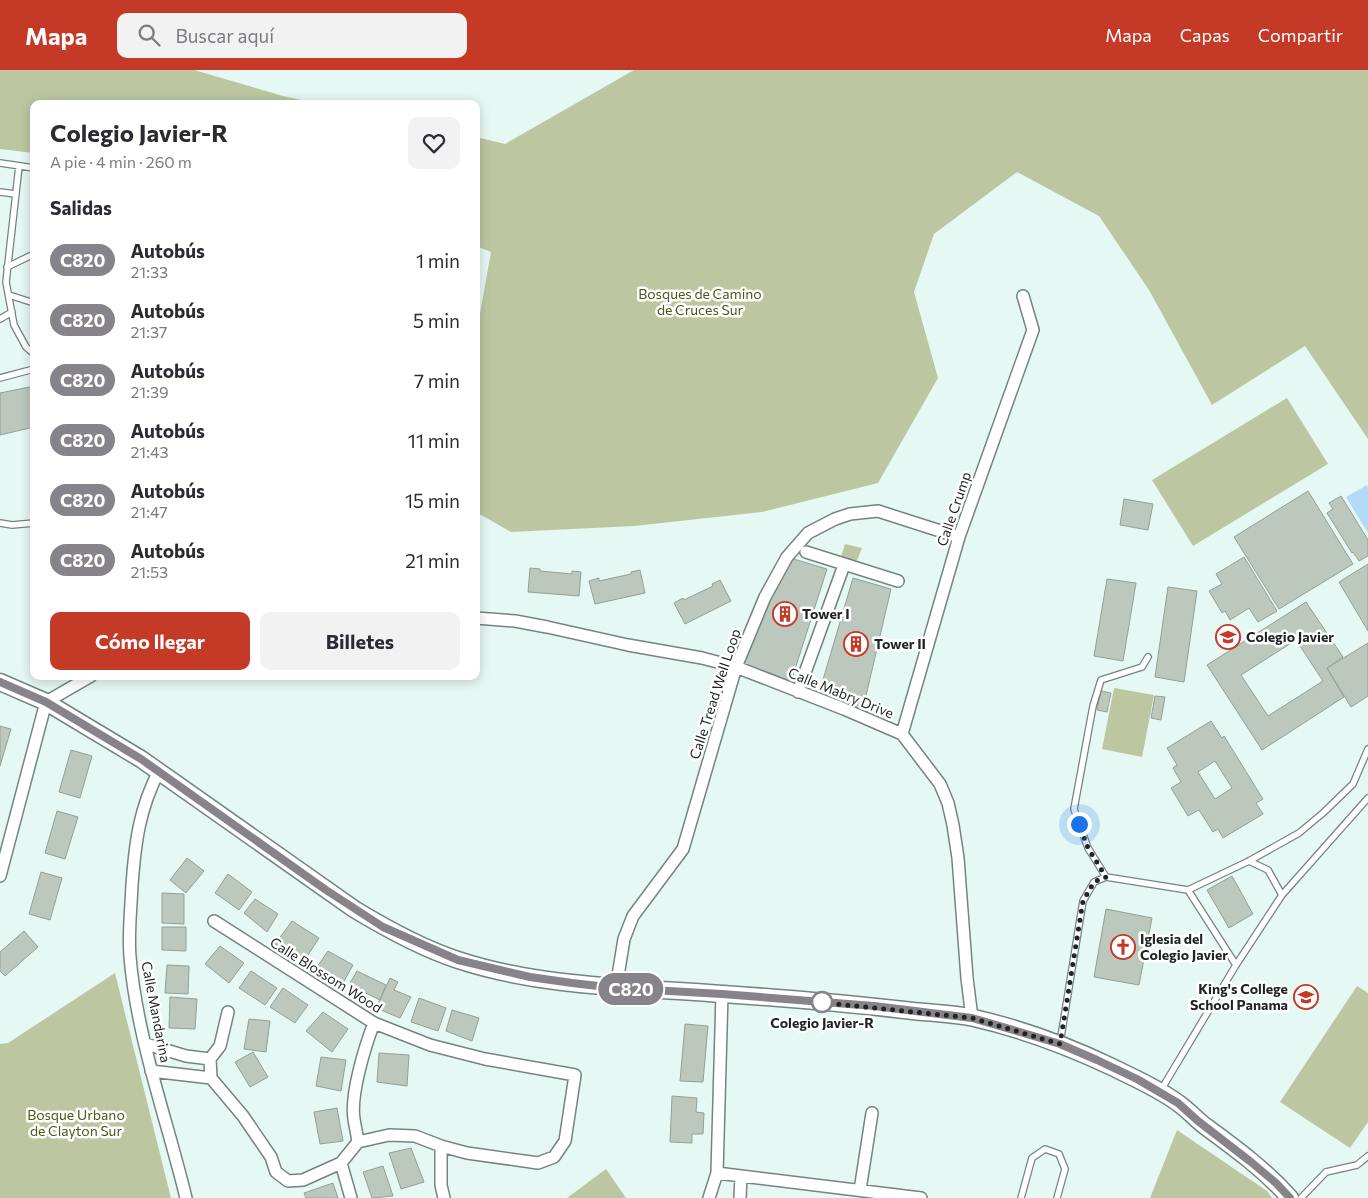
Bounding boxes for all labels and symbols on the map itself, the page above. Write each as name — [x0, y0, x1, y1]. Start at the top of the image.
park label: Bosques de Camino de Cruces Sur — [638, 285, 762, 318]
street label: Calle Crump — [933, 469, 974, 548]
building icon: Tower I — [772, 601, 798, 627]
place label: Tower I — [802, 605, 850, 622]
school or university icon: Colegio Javier — [1215, 624, 1241, 650]
street label: Calle Tread Well Loop — [685, 626, 744, 761]
place label: Colegio Javier — [1246, 628, 1334, 645]
building icon: Tower II — [843, 631, 869, 657]
place label: Tower II — [874, 635, 926, 652]
street label: Calle Mabry Drive — [786, 664, 896, 721]
your location — [1067, 812, 1092, 837]
place label: Iglesia del Colegio Javier — [1140, 930, 1228, 963]
street label: Calle Blossom Wood — [267, 933, 385, 1016]
church icon: Iglesia del Colegio Javier — [1110, 934, 1136, 960]
street label: Calle Mandarina — [138, 960, 175, 1064]
line badge: C820 — [596, 973, 666, 1005]
place label: King's College School Panama — [1190, 980, 1288, 1013]
school or university icon: King's College School Panama — [1293, 984, 1319, 1010]
marker: Colegio Javier-R — [811, 991, 833, 1013]
place label: Colegio Javier-R — [770, 1014, 874, 1031]
park label: Bosque Urbano de Clayton Sur — [27, 1106, 125, 1139]

